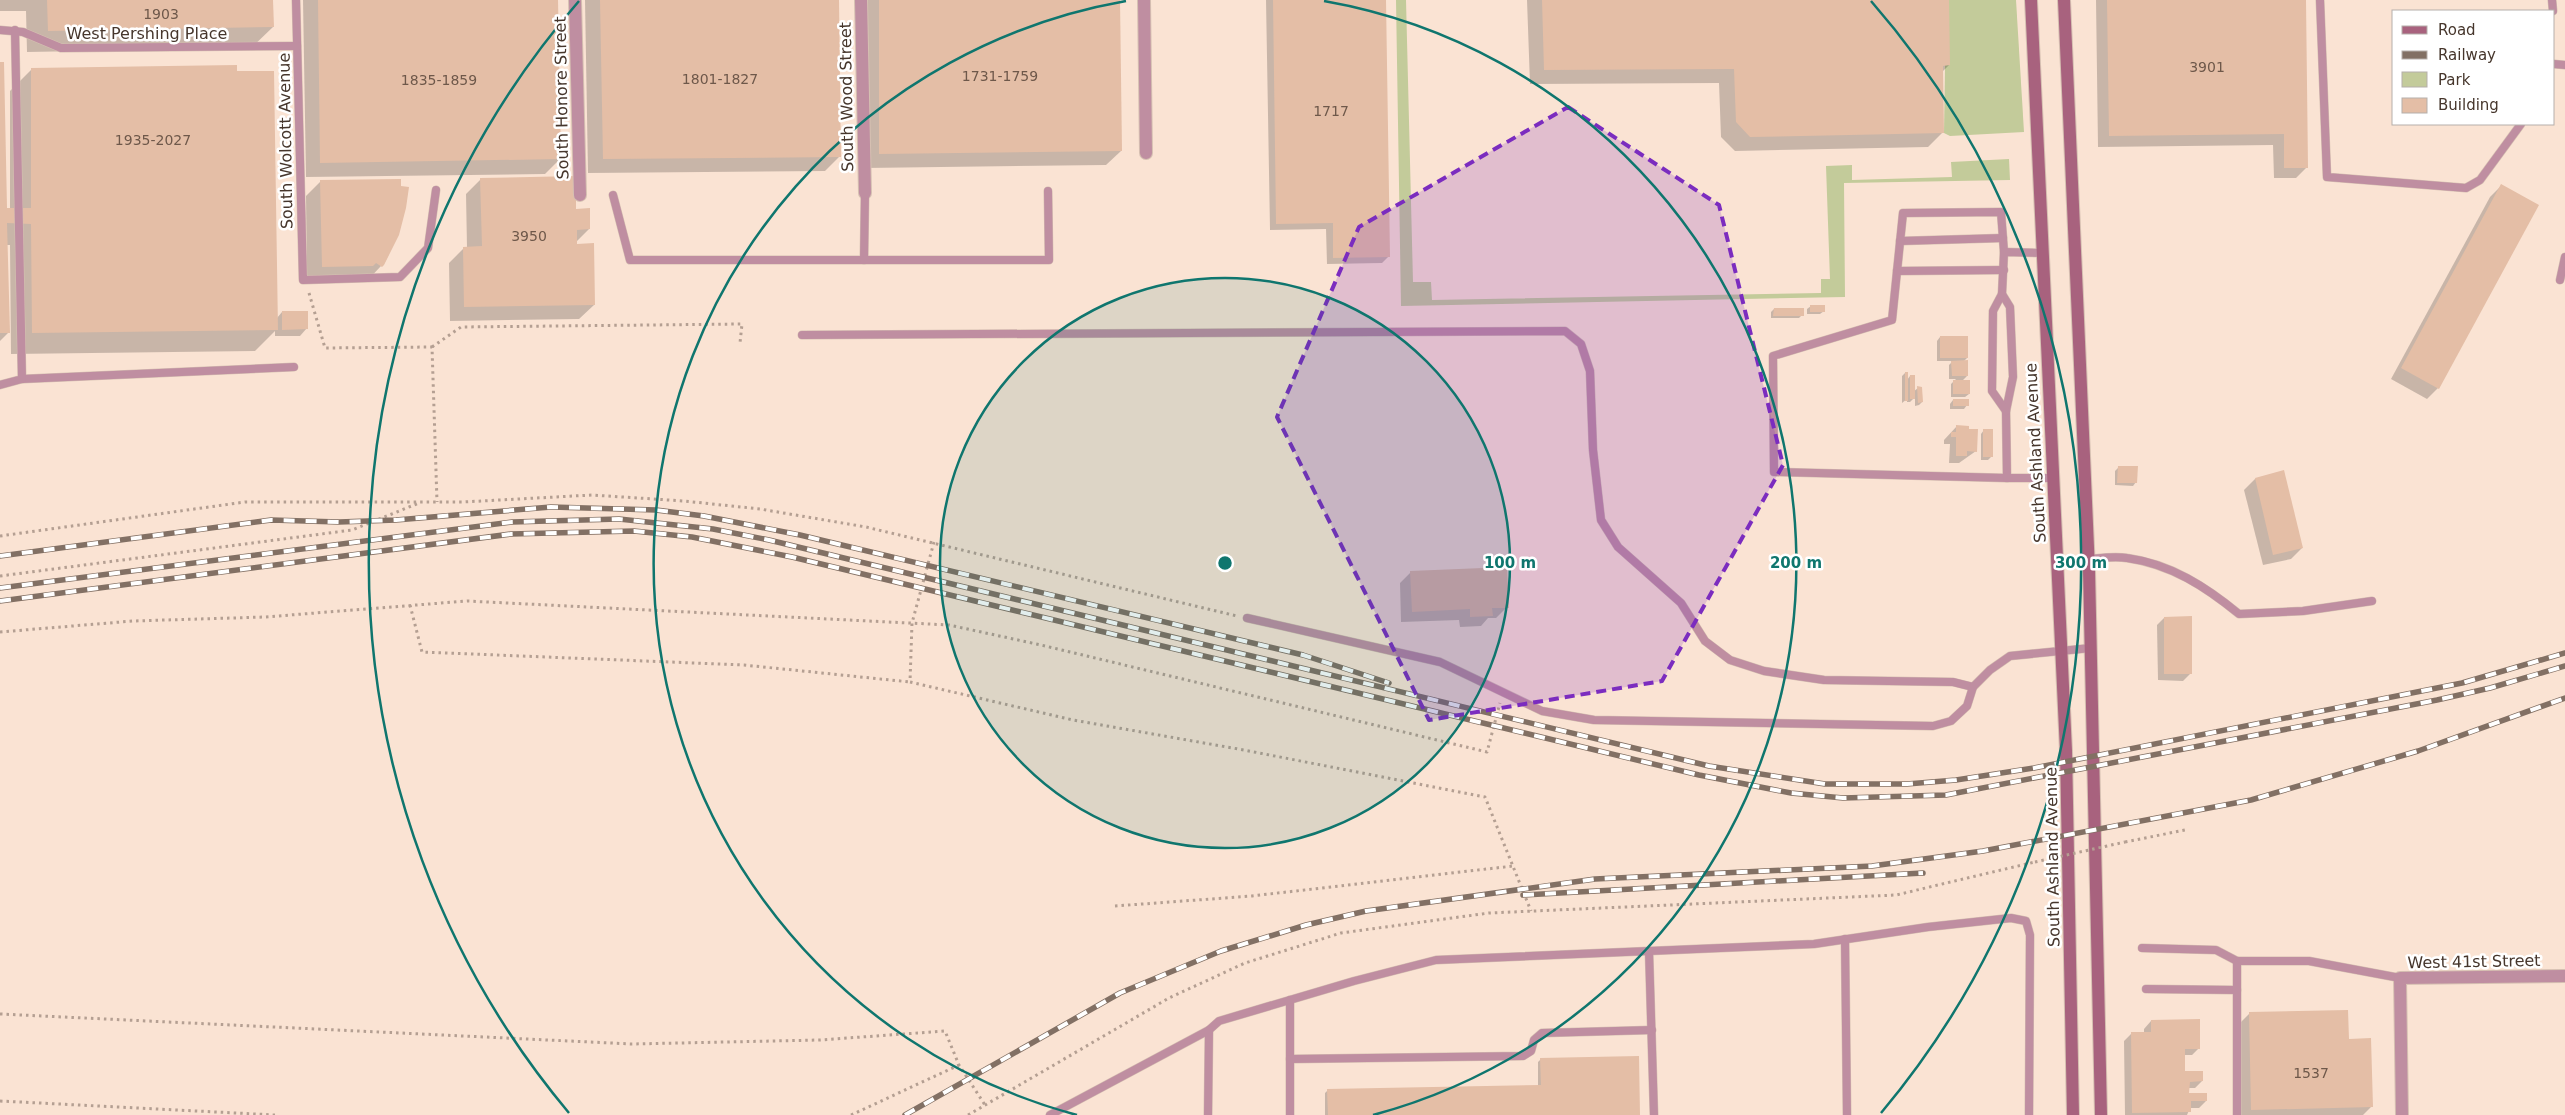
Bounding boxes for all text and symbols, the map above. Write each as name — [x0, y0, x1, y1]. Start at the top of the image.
house number: 1903 — [143, 6, 179, 22]
legend — [2392, 10, 2555, 125]
street label: South Honore Street — [551, 16, 572, 180]
text: Road — [2438, 21, 2476, 39]
street label: South Wood Street — [836, 22, 857, 172]
street label: West Pershing Place — [67, 24, 227, 43]
text: Railway — [2438, 46, 2496, 64]
street label: South Wolcott Avenue — [274, 53, 297, 229]
house number: 3901 — [2189, 59, 2225, 75]
house number: 1731-1759 — [962, 68, 1038, 84]
house number: 1801-1827 — [682, 71, 758, 87]
text: Park — [2438, 71, 2471, 89]
house number: 1835-1859 — [401, 72, 477, 88]
text: Building — [2438, 96, 2499, 114]
house number: 1717 — [1313, 103, 1349, 119]
house number: 1935-2027 — [115, 132, 191, 148]
house number: 3950 — [511, 228, 547, 244]
street label: South Ashland Avenue — [2021, 363, 2050, 543]
centre of rings — [1216, 554, 1234, 572]
text: 100 m — [1484, 554, 1536, 572]
text: 200 m — [1770, 554, 1822, 572]
text: 300 m — [2055, 554, 2107, 572]
street label: South Ashland Avenue — [2041, 767, 2064, 947]
street label: West 41st Street — [2407, 951, 2541, 972]
house number: 1537 — [2293, 1065, 2329, 1081]

